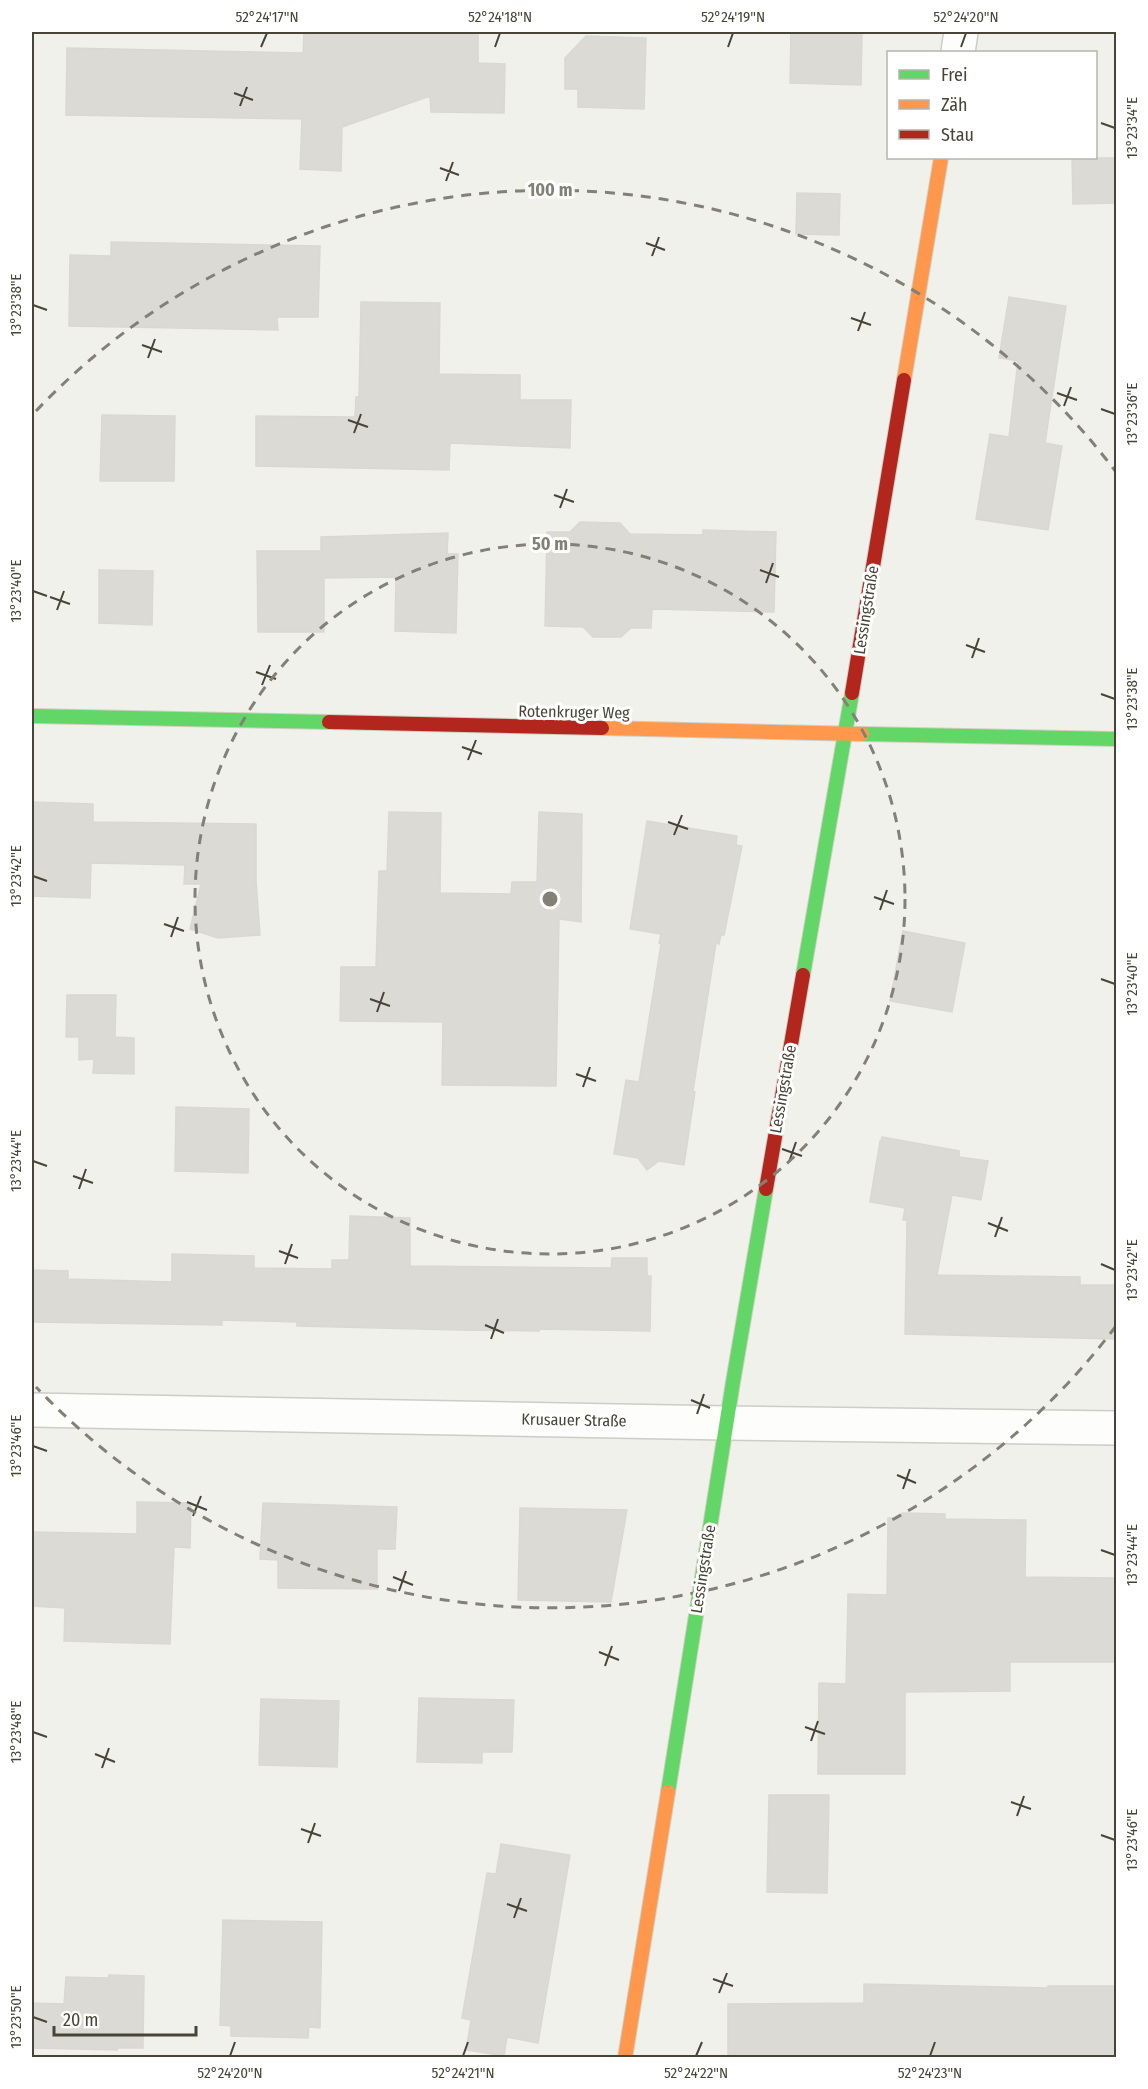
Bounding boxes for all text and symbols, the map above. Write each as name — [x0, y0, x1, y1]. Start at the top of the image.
text: 52°24'17"N — [235, 8, 299, 26]
text: 52°24'18"N — [468, 8, 532, 26]
text: 52°24'19"N — [701, 8, 765, 26]
text: 52°24'20"N — [933, 8, 999, 26]
legend — [887, 51, 1097, 159]
text: Frei — [941, 64, 967, 86]
text: Zäh — [941, 94, 968, 116]
text: 13°23'34"E — [1123, 97, 1141, 159]
text: Stau — [941, 124, 974, 146]
text: 100 m — [528, 179, 572, 201]
text: 13°23'38"E — [7, 274, 25, 336]
text: 13°23'36"E — [1123, 383, 1141, 445]
text: 50 m — [532, 533, 568, 555]
text: 13°23'40"E — [7, 559, 25, 623]
street label: Lessingstraße — [850, 564, 882, 656]
text: 13°23'38"E — [1123, 668, 1141, 730]
street label: Rotenkruger Weg — [518, 702, 630, 722]
text: 13°23'42"E — [7, 845, 25, 907]
centre of rings — [540, 889, 560, 909]
text: 13°23'40"E — [1123, 952, 1141, 1016]
street label: Lessingstraße — [766, 1043, 800, 1135]
text: 13°23'44"E — [7, 1130, 25, 1192]
text: 13°23'42"E — [1123, 1239, 1141, 1301]
street label: Krusauer Straße — [521, 1410, 627, 1430]
text: 13°23'46"E — [7, 1415, 25, 1477]
street label: Lessingstraße — [687, 1523, 719, 1615]
text: 13°23'44"E — [1123, 1524, 1141, 1586]
text: 13°23'48"E — [7, 1701, 25, 1763]
text: 13°23'46"E — [1123, 1809, 1141, 1871]
text: 13°23'50"E — [7, 1985, 25, 2049]
scale bar — [54, 1999, 196, 2037]
text: 20 m — [63, 2009, 98, 2031]
text: 52°24'20"N — [197, 2064, 263, 2082]
text: 52°24'21"N — [431, 2064, 495, 2082]
text: 52°24'22"N — [664, 2064, 728, 2082]
text: 52°24'23"N — [898, 2064, 962, 2082]

